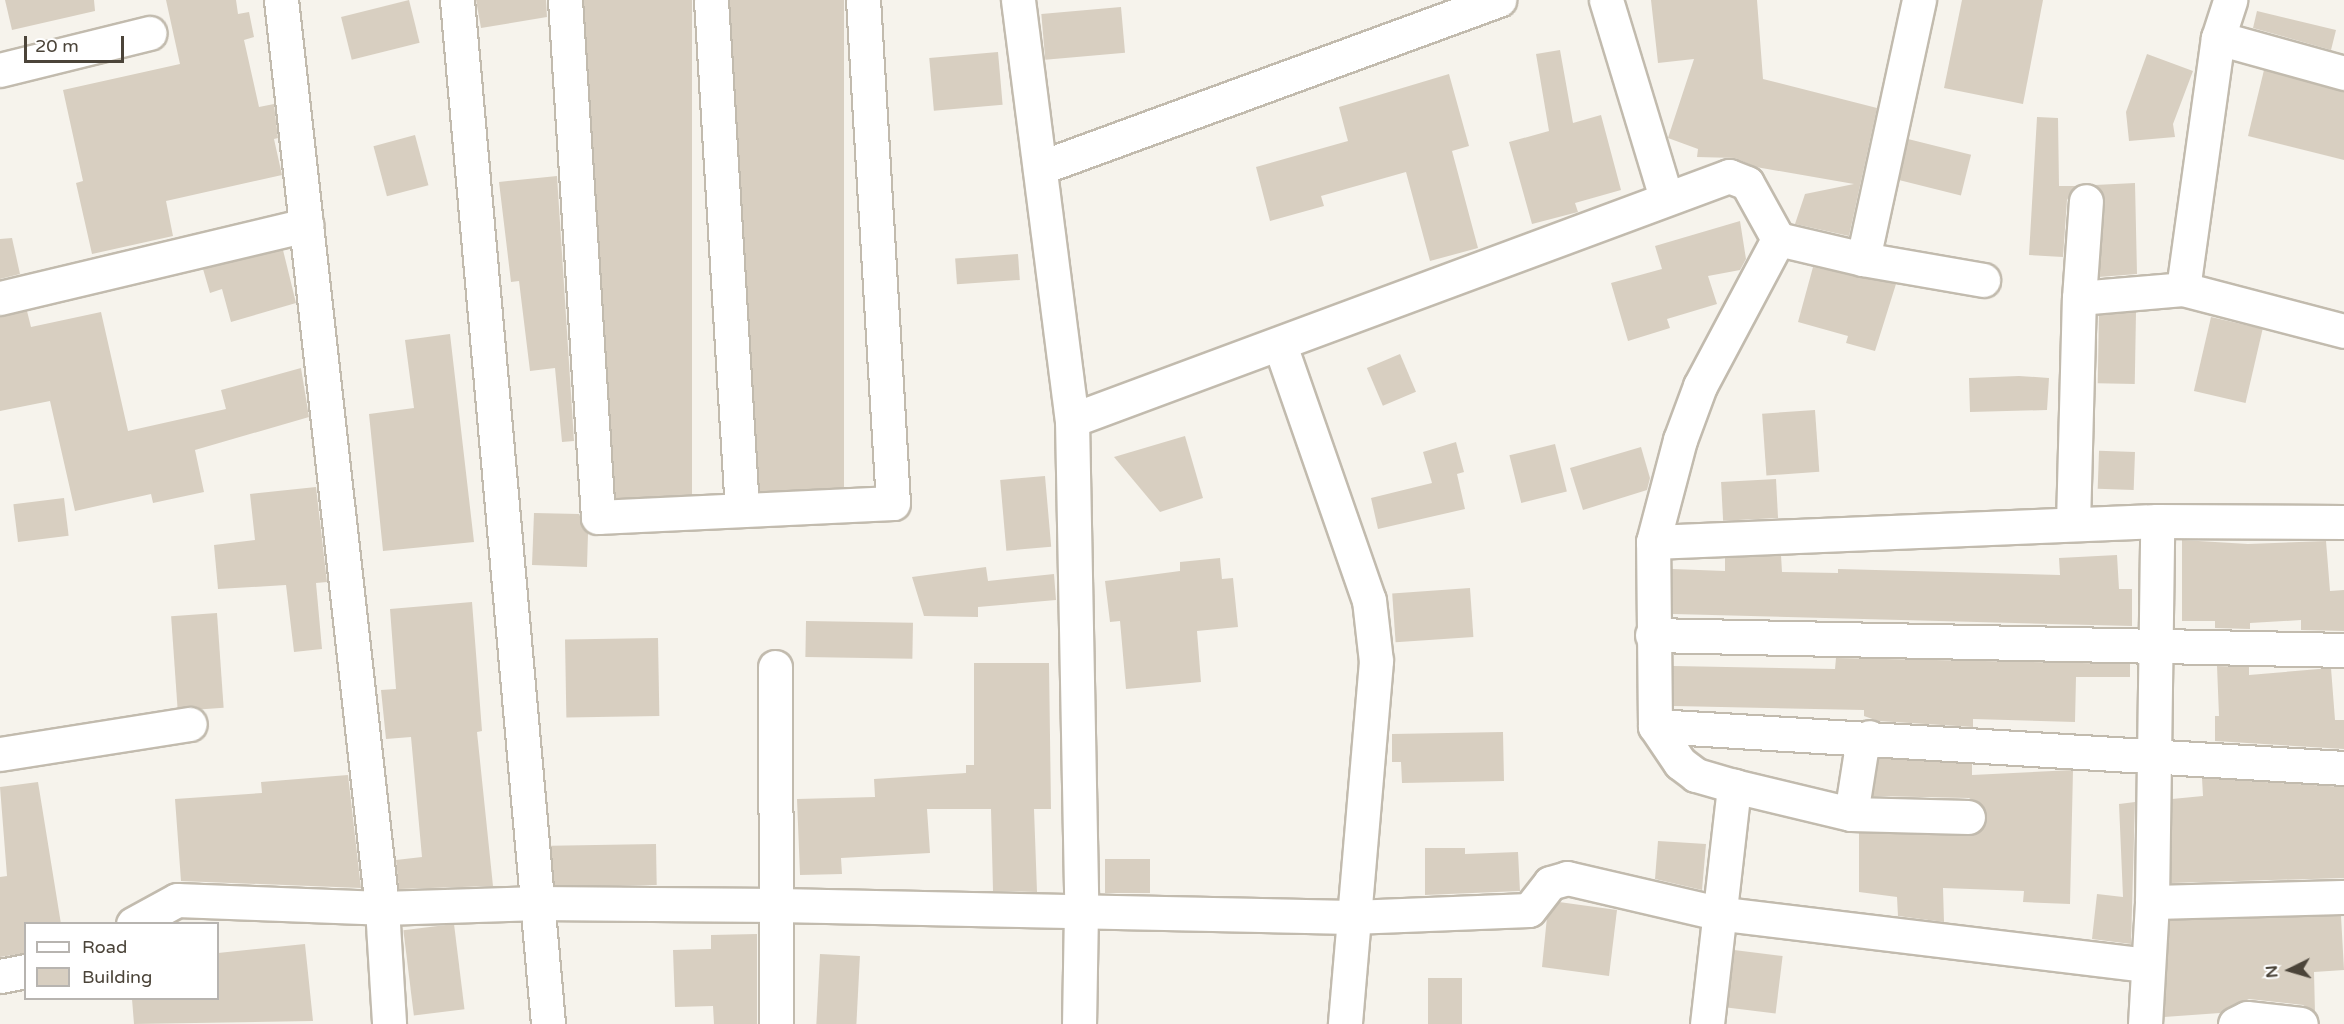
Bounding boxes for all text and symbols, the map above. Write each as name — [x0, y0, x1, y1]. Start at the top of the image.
scale bar — [27, 24, 128, 62]
text: 20 m — [35, 35, 79, 57]
legend — [24, 922, 219, 1000]
text: Road — [82, 936, 127, 958]
north arrow — [2260, 940, 2320, 1000]
text: N — [2262, 964, 2283, 979]
text: Building — [82, 966, 152, 988]

